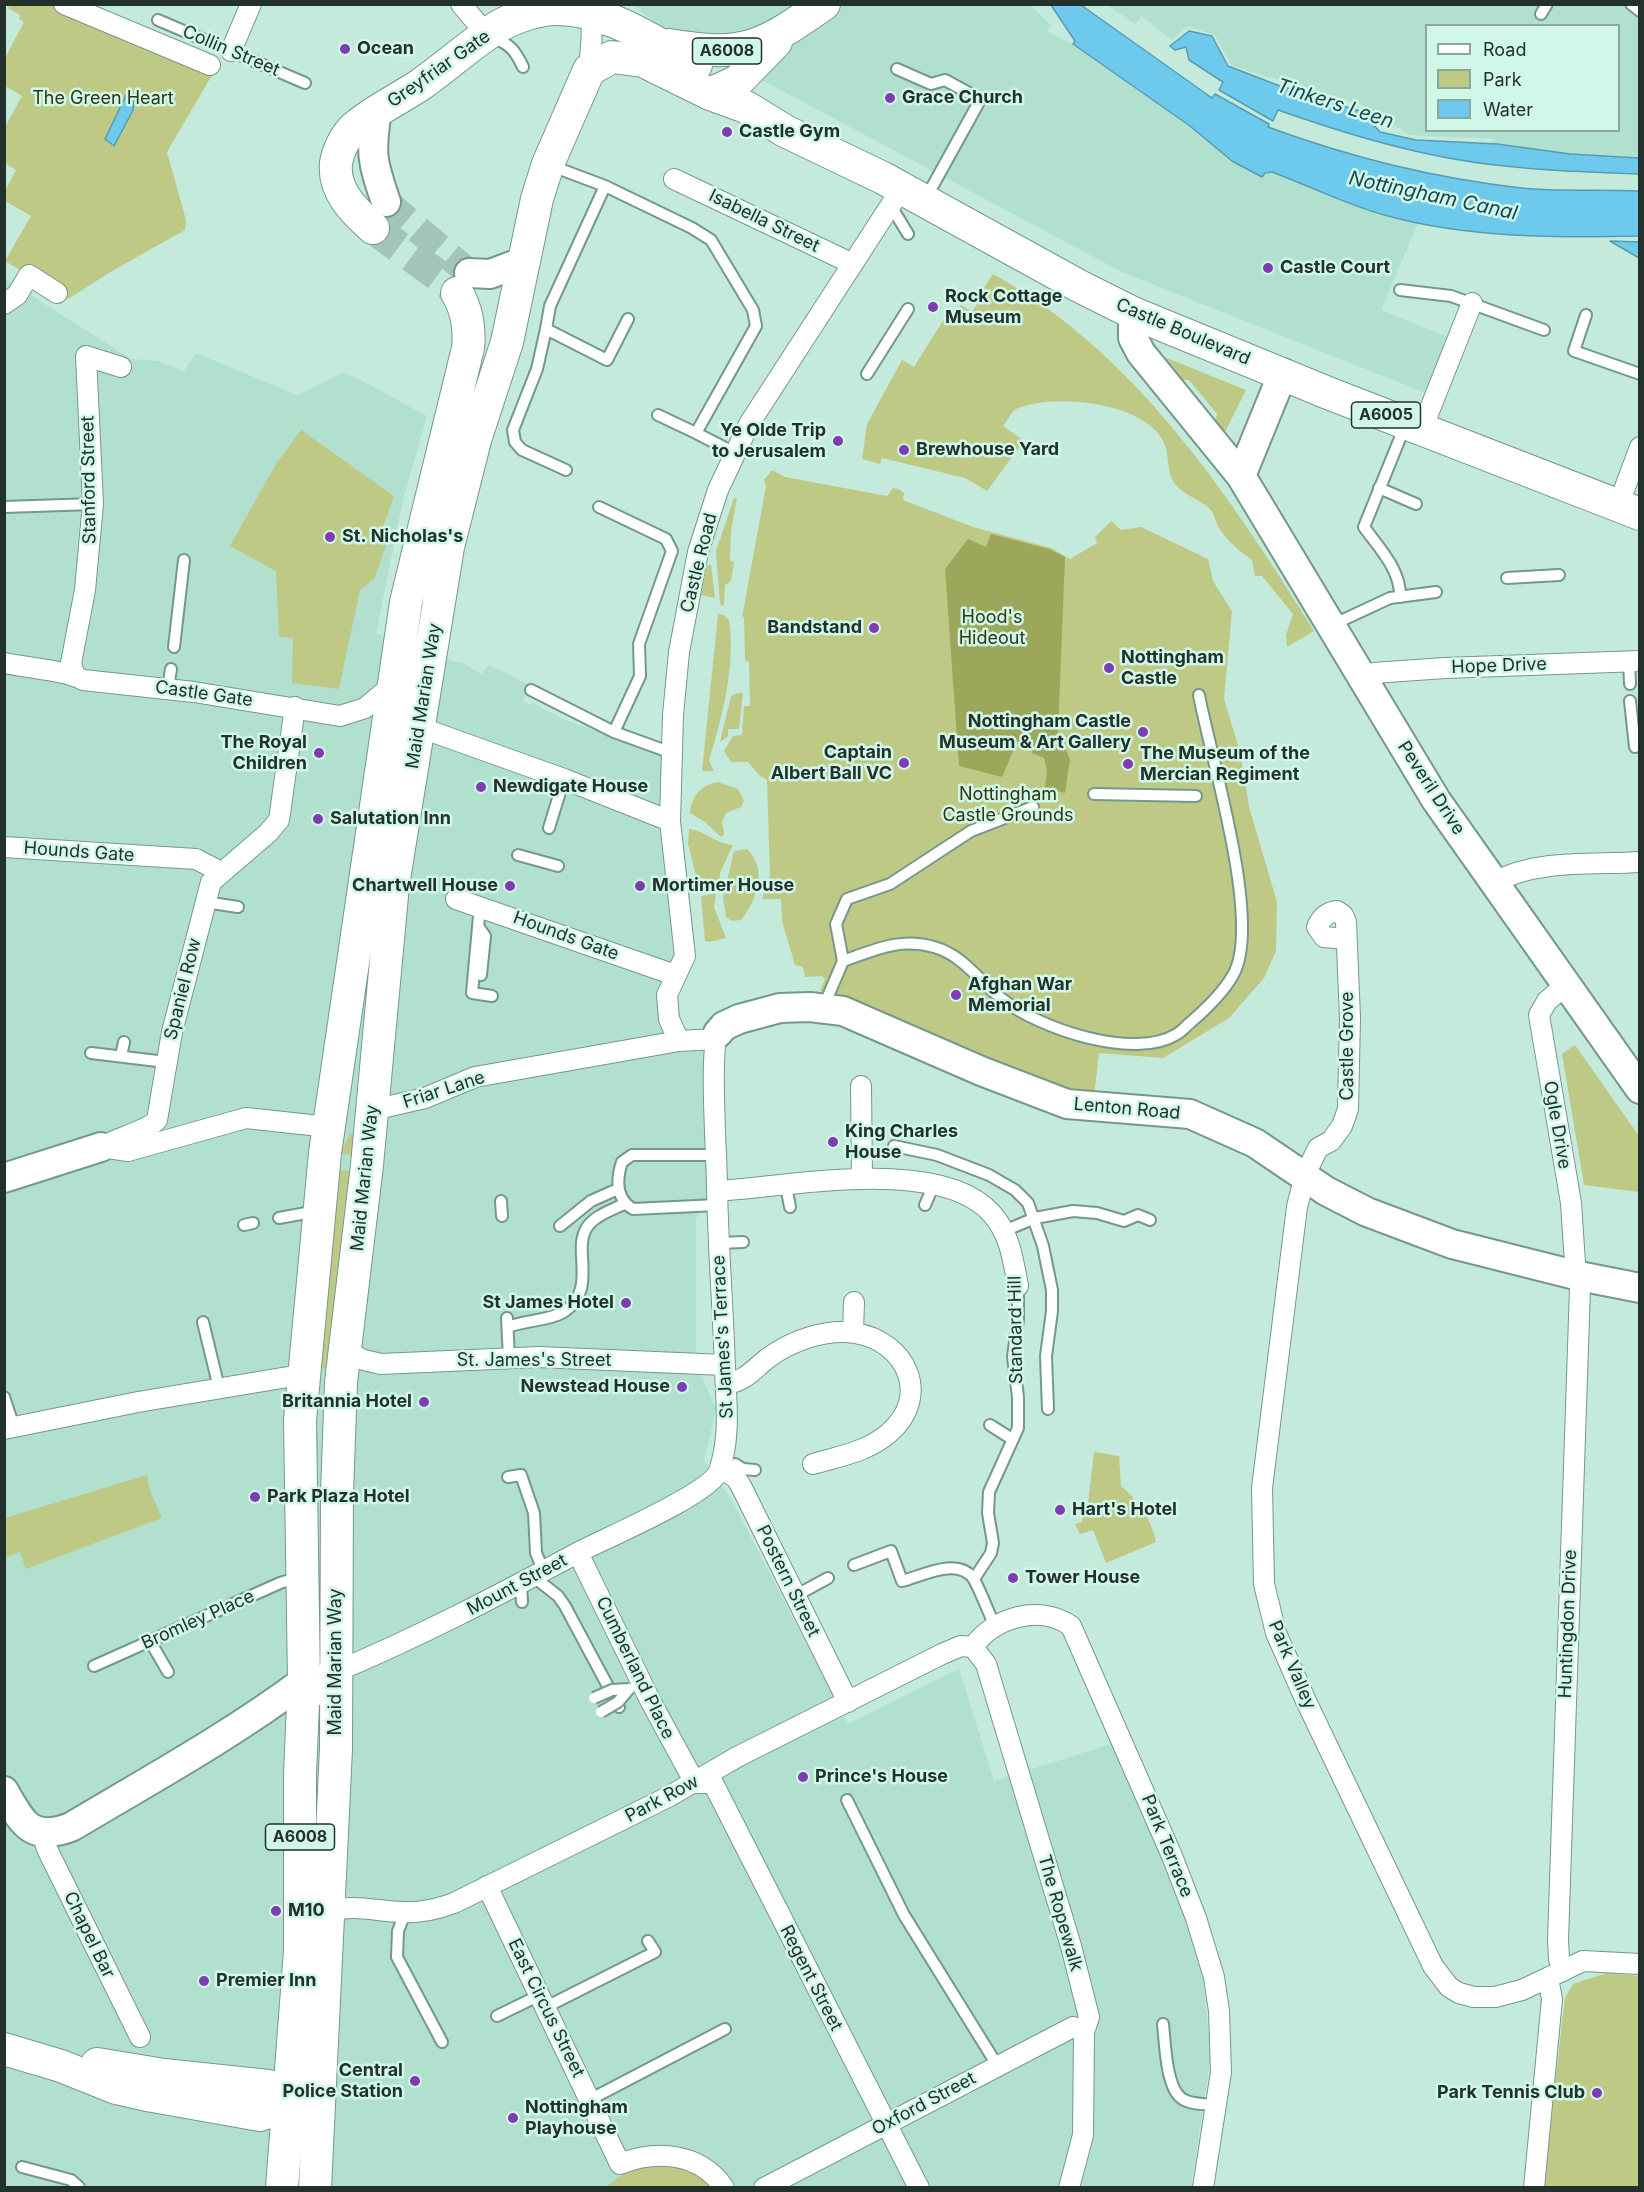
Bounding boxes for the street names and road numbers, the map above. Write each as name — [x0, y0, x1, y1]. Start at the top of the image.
street label: Collin Street — [179, 21, 283, 81]
street label: Greyfriar Gate — [384, 26, 494, 112]
road number: A6008 — [692, 38, 762, 64]
street label: Isabella Street — [705, 185, 823, 257]
street label: Castle Boulevard — [1113, 294, 1253, 370]
road number: A6005 — [1352, 402, 1420, 428]
street label: Stanford Street — [77, 416, 101, 544]
street label: Castle Road — [676, 511, 722, 615]
street label: Maid Marian Way — [402, 622, 446, 770]
street label: Hope Drive — [1451, 654, 1547, 678]
street label: Castle Gate — [154, 676, 254, 712]
street label: Peveril Drive — [1393, 737, 1469, 839]
street label: Hounds Gate — [23, 837, 135, 867]
street label: Hounds Gate — [510, 907, 622, 965]
street label: Spaniel Row — [160, 936, 206, 1042]
street label: Castle Grove — [1337, 991, 1359, 1101]
street label: Friar Lane — [400, 1067, 488, 1113]
street label: Ogle Drive — [1539, 1079, 1575, 1171]
street label: Lenton Road — [1073, 1094, 1181, 1124]
street label: Maid Marian Way — [347, 1104, 383, 1252]
street label: St James's Terrace — [708, 1255, 738, 1419]
street label: Standard Hill — [1004, 1276, 1028, 1384]
street label: St. James's Street — [457, 1350, 611, 1372]
street label: Postern Street — [752, 1522, 824, 1640]
street label: Huntingdon Drive — [1555, 1549, 1581, 1699]
street label: Mount Street — [463, 1550, 571, 1620]
street label: Bromley Place — [138, 1585, 258, 1655]
street label: Maid Marian Way — [325, 1588, 347, 1736]
street label: Cumberland Place — [591, 1593, 679, 1743]
street label: Park Valley — [1264, 1617, 1320, 1713]
street label: Park Row — [622, 1771, 702, 1827]
street label: Park Terrace — [1137, 1791, 1197, 1901]
road number: A6008 — [266, 1824, 334, 1850]
street label: The Ropewalk — [1033, 1852, 1087, 1974]
street label: Chapel Bar — [59, 1888, 119, 1982]
street label: Regent Street — [775, 1922, 847, 2034]
street label: East Circus Street — [503, 1935, 589, 2081]
street label: Oxford Street — [869, 2068, 979, 2140]

